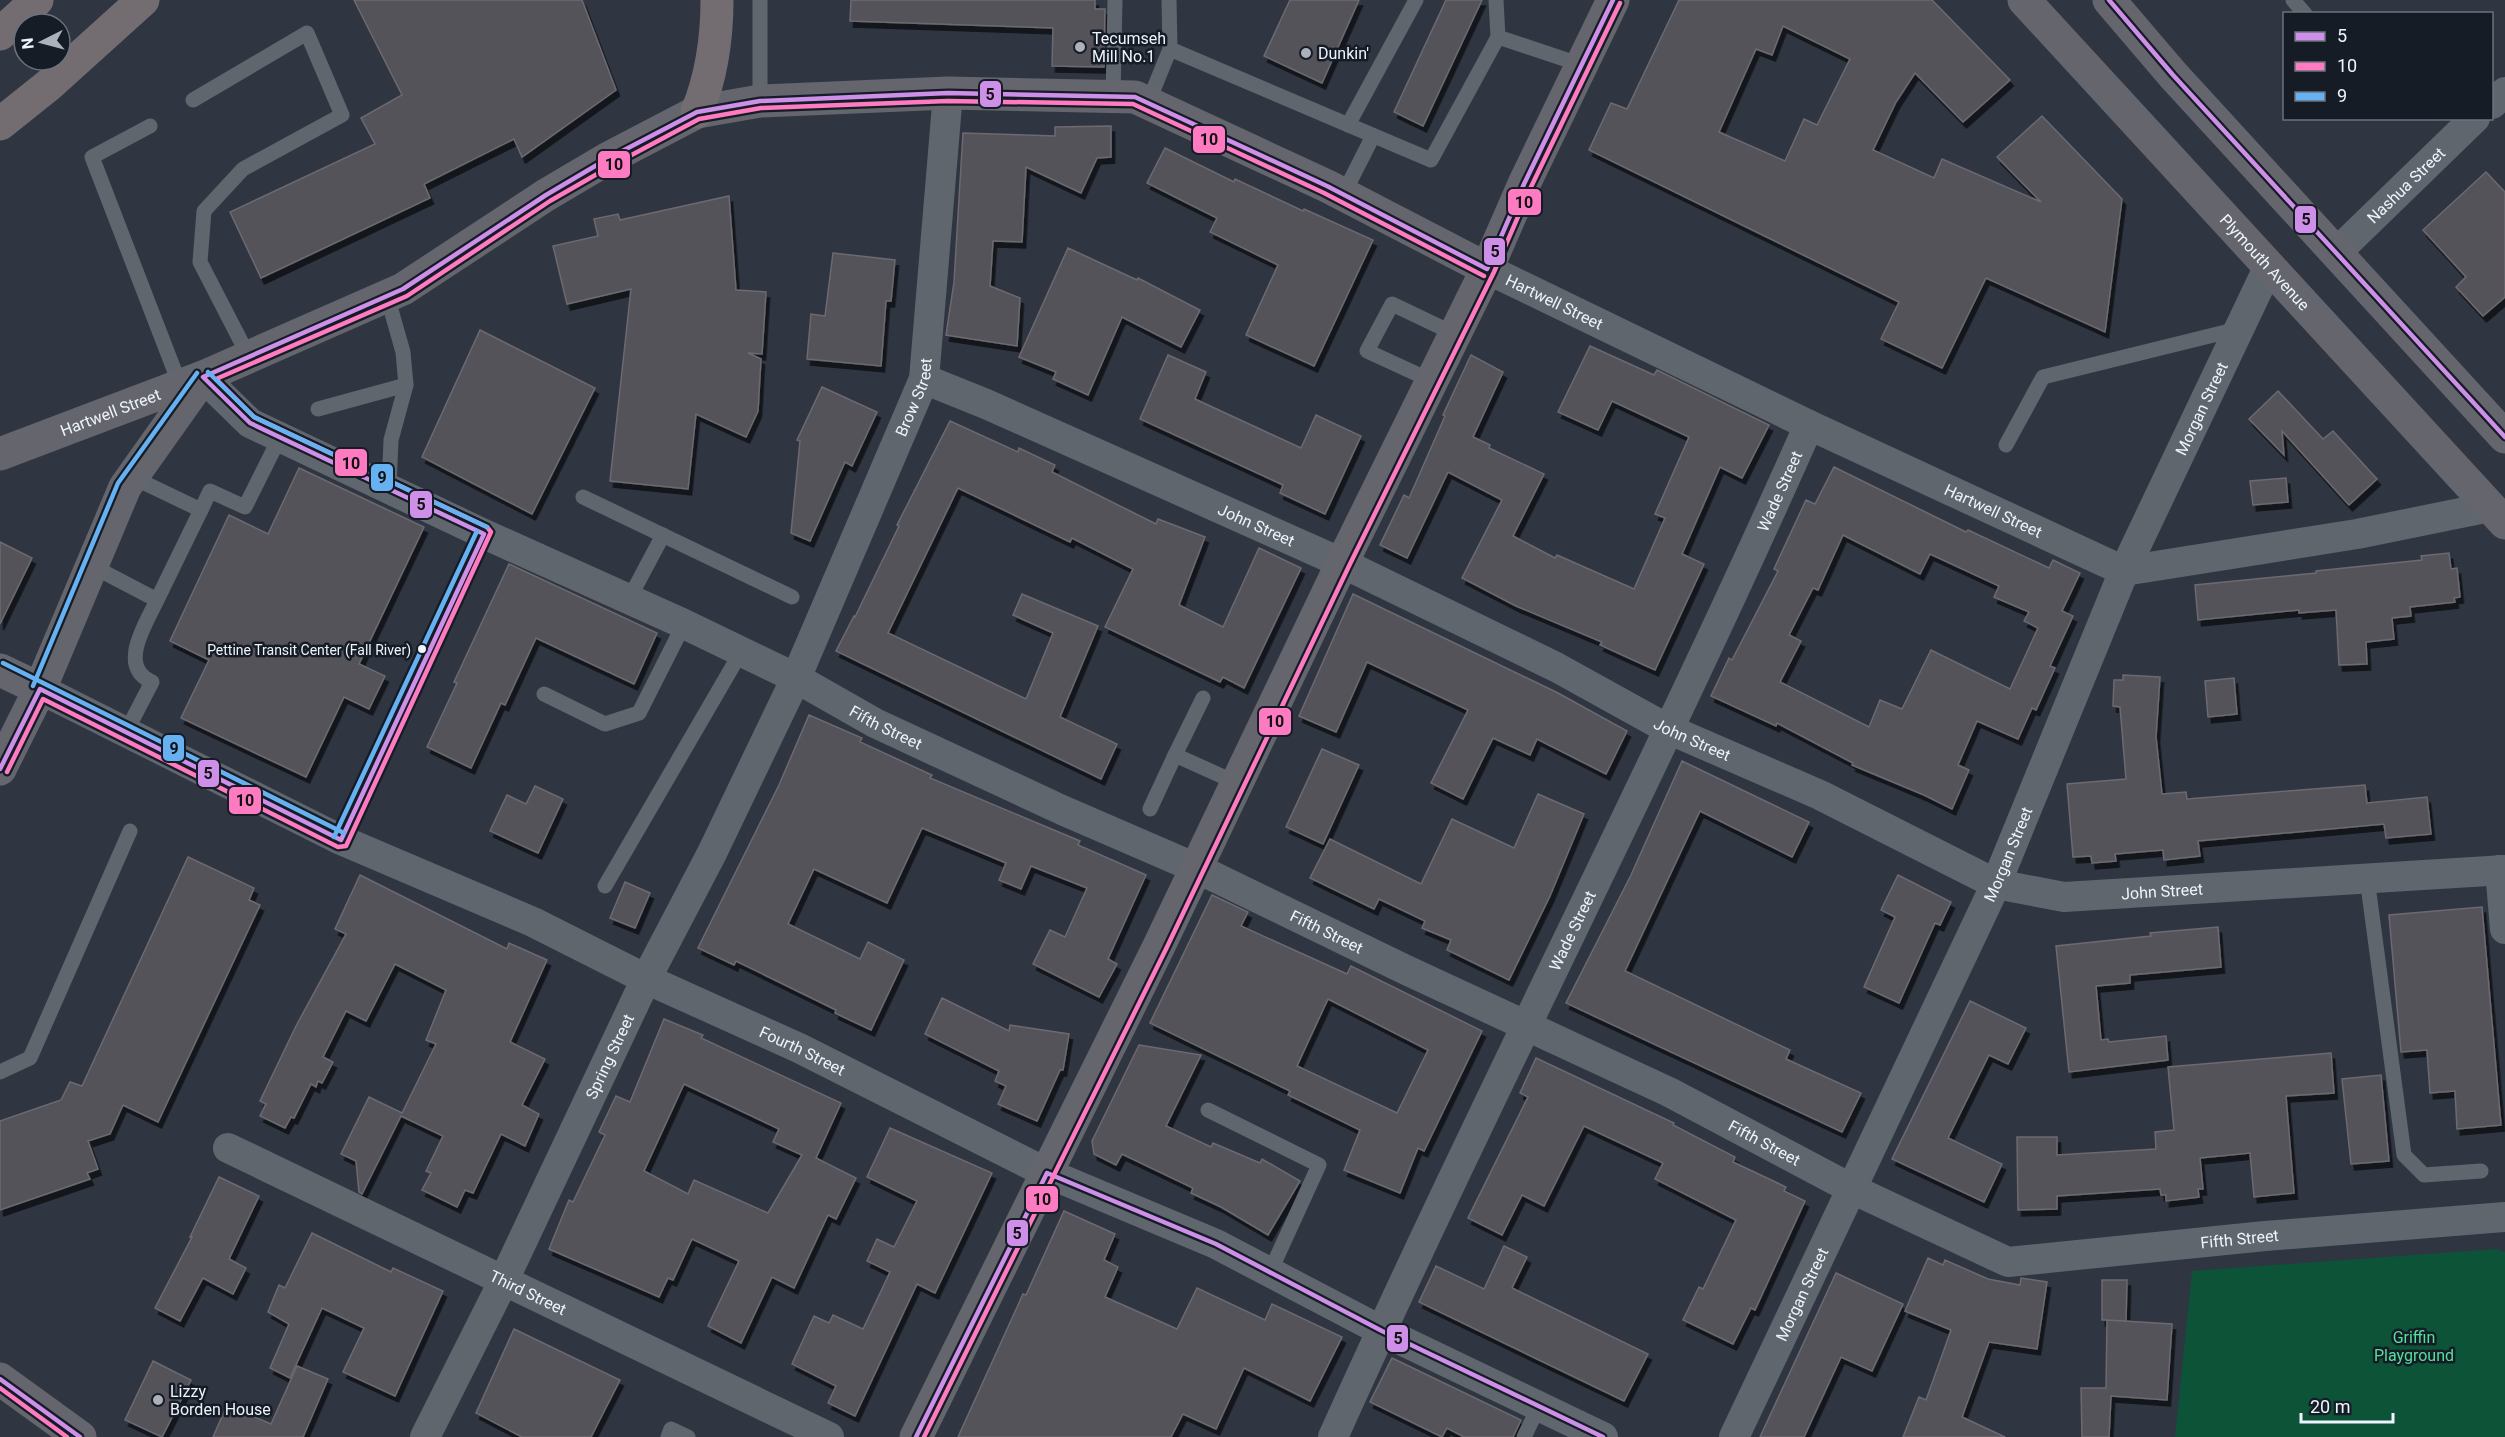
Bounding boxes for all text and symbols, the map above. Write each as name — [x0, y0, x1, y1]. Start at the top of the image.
north arrow — [12, 12, 72, 72]
legend — [2283, 12, 2493, 120]
text: 5 — [2337, 25, 2347, 46]
place label: Tecumseh Mill No.1 — [1092, 29, 1166, 66]
text: N — [18, 37, 38, 50]
marker: Tecumseh Mill No.1 — [1073, 40, 1087, 54]
place label: Dunkin' — [1318, 44, 1369, 63]
marker: Dunkin' — [1299, 46, 1313, 60]
text: 10 — [2337, 55, 2357, 76]
line badge: 5 — [979, 80, 1002, 108]
text: 5 — [985, 85, 995, 104]
text: 9 — [2337, 85, 2347, 106]
line badge: 10 — [1192, 125, 1226, 154]
text: 10 — [1200, 130, 1218, 149]
street label: Nashua Street — [2363, 144, 2449, 227]
line badge: 10 — [597, 150, 631, 179]
text: 10 — [605, 155, 623, 174]
line badge: 10 — [1507, 188, 1542, 216]
text: 10 — [1515, 193, 1533, 212]
line badge: 5 — [2294, 205, 2317, 234]
street label: Plymouth Avenue — [2216, 210, 2314, 314]
text: 5 — [2301, 210, 2311, 229]
line badge: 5 — [1483, 237, 1506, 266]
text: 5 — [1490, 242, 1500, 261]
street label: Hartwell Street — [1503, 271, 1606, 334]
street label: Brow Street — [892, 357, 936, 439]
street label: Morgan Street — [2171, 359, 2232, 458]
street label: Hartwell Street — [58, 385, 163, 440]
line badge: 10 — [334, 448, 368, 477]
street label: Wade Street — [1753, 448, 1806, 535]
text: 10 — [342, 454, 360, 473]
line badge: 9 — [370, 463, 394, 492]
text: 9 — [377, 468, 387, 487]
street label: Hartwell Street — [1941, 480, 2045, 542]
line badge: 5 — [409, 490, 433, 519]
text: 5 — [416, 495, 426, 514]
street label: John Street — [1215, 500, 1297, 551]
place label: Pettine Transit Center (Fall River) — [207, 642, 411, 659]
marker: Pettine Transit Center (Fall River) — [416, 643, 428, 655]
street label: Fifth Street — [846, 702, 925, 754]
line badge: 10 — [1258, 707, 1292, 736]
text: 10 — [1266, 712, 1284, 731]
street label: John Street — [1650, 714, 1733, 765]
line badge: 9 — [162, 734, 185, 762]
text: 9 — [169, 739, 179, 758]
line badge: 5 — [197, 759, 220, 788]
text: 5 — [203, 764, 213, 783]
line badge: 10 — [228, 786, 262, 815]
text: 10 — [236, 791, 254, 810]
street label: Morgan Street — [1980, 804, 2037, 905]
street label: John Street — [2121, 880, 2203, 903]
street label: Wade Street — [1545, 888, 1600, 974]
street label: Fifth Street — [1287, 906, 1366, 958]
street label: Spring Street — [582, 1011, 638, 1102]
street label: Fourth Street — [756, 1022, 848, 1080]
street label: Fifth Street — [1725, 1116, 1803, 1170]
line badge: 10 — [1025, 1185, 1059, 1213]
text: 10 — [1033, 1190, 1051, 1209]
line badge: 5 — [1006, 1219, 1029, 1247]
text: 5 — [1012, 1224, 1022, 1243]
street label: Fifth Street — [2200, 1226, 2279, 1252]
street label: Morgan Street — [1772, 1245, 1832, 1344]
street label: Third Street — [486, 1266, 569, 1319]
line badge: 5 — [1386, 1324, 1409, 1353]
park label: Griffin Playground — [2374, 1328, 2454, 1365]
text: 5 — [1393, 1329, 1403, 1348]
place label: Lizzy Borden House — [170, 1382, 271, 1419]
scale bar — [2301, 1386, 2392, 1424]
marker: Lizzy Borden House — [151, 1393, 165, 1407]
text: 20 m — [2310, 1396, 2350, 1417]

